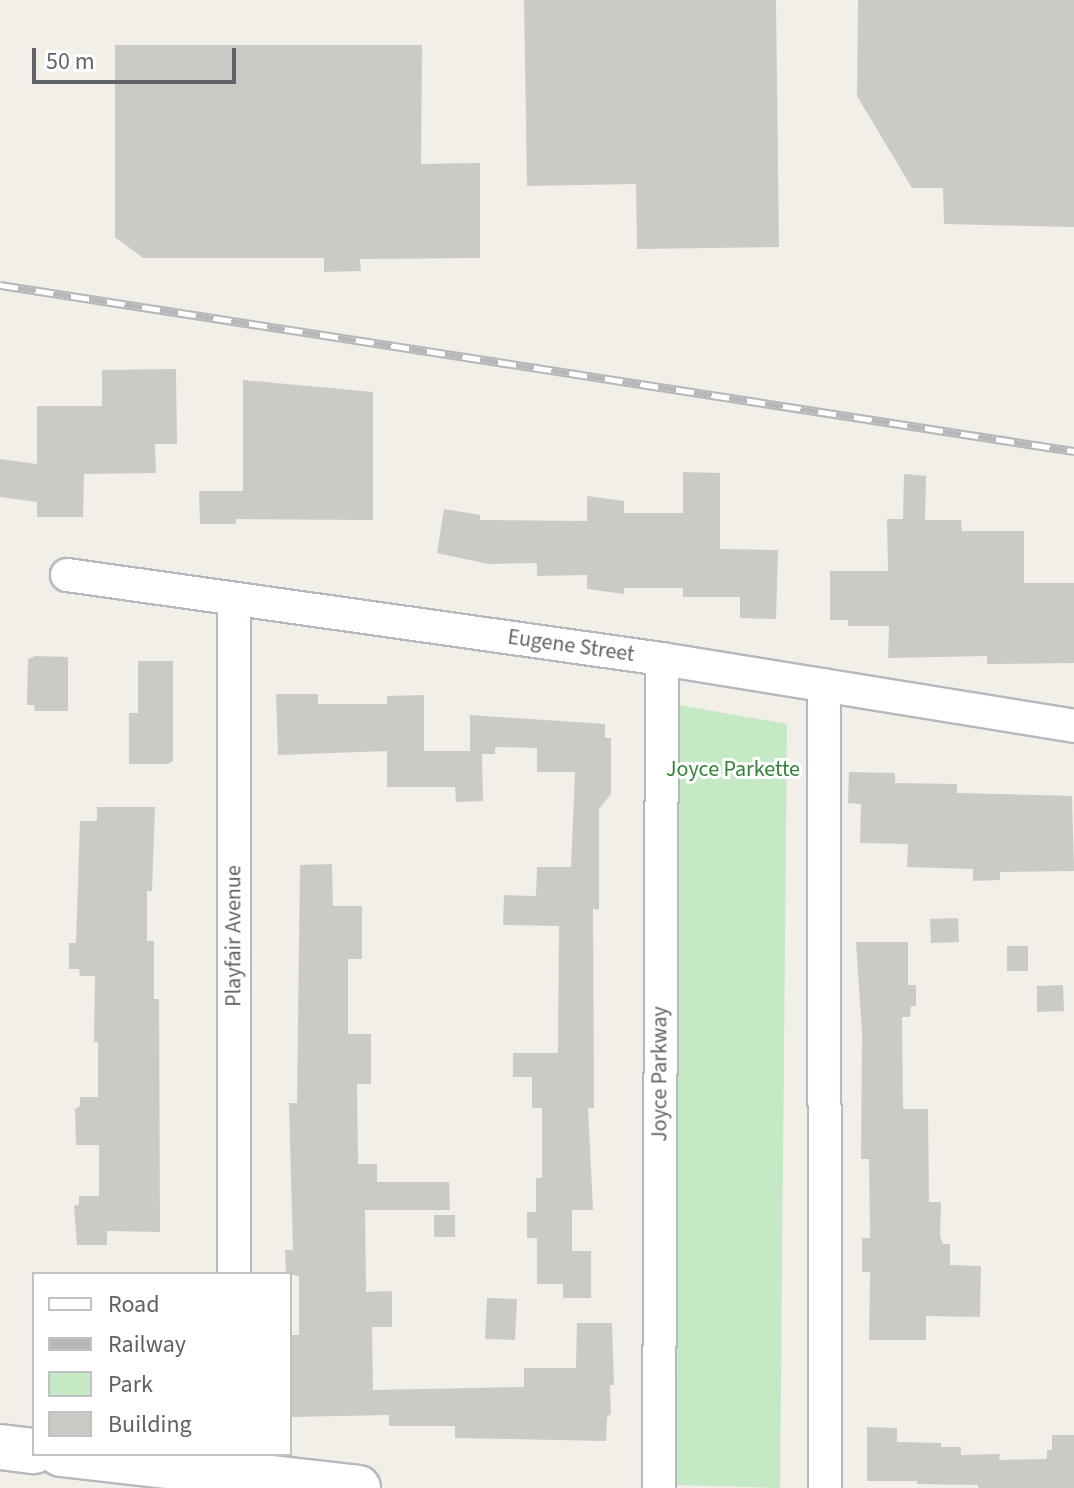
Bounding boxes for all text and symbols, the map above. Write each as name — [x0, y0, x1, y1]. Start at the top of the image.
scale bar — [36, 32, 240, 82]
text: 50 m — [46, 44, 95, 79]
street label: Eugene Street — [506, 624, 636, 668]
park label: Joyce Parkette — [666, 757, 800, 783]
street label: Playfair Avenue — [221, 865, 247, 1007]
street label: Joyce Parkway — [647, 1006, 673, 1142]
legend — [32, 1272, 292, 1456]
text: Road — [108, 1287, 160, 1322]
text: Railway — [108, 1327, 186, 1362]
text: Park — [108, 1367, 153, 1402]
text: Building — [108, 1407, 192, 1442]

